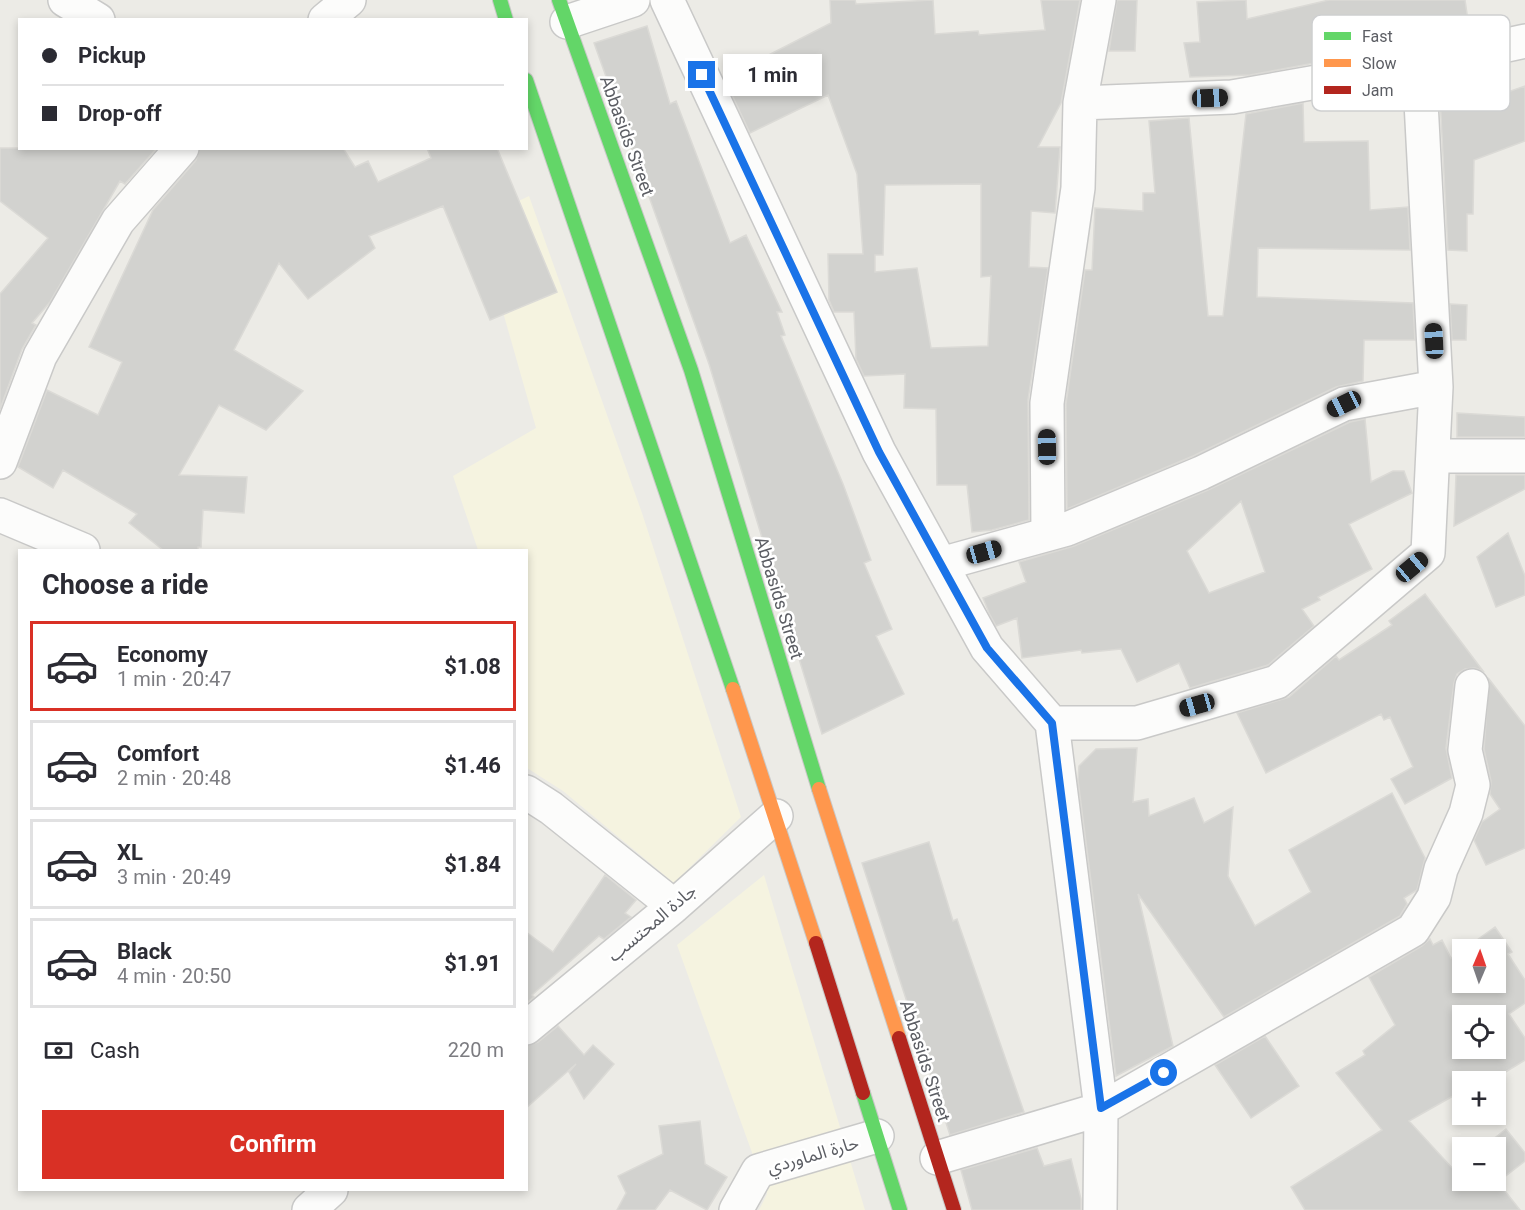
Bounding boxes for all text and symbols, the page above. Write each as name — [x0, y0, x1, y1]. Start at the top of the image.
legend — [1312, 15, 1510, 111]
text: Fast — [1362, 27, 1393, 46]
text: Pickup — [78, 43, 146, 68]
callout: 1 min — [723, 54, 822, 96]
text: Slow — [1362, 54, 1397, 73]
route end — [688, 61, 715, 88]
text: 1 min — [747, 63, 798, 87]
street label: Abbasids Street — [596, 73, 659, 199]
text: Jam — [1362, 81, 1394, 100]
car — [1192, 88, 1228, 108]
text: Drop-off — [78, 101, 162, 126]
car — [1424, 323, 1444, 359]
car — [1324, 388, 1364, 420]
car — [1038, 429, 1056, 465]
street label: Abbasids Street — [751, 534, 808, 662]
car — [964, 538, 1004, 566]
car — [1392, 549, 1432, 585]
text: Choose a ride — [42, 569, 208, 601]
icon: car — [45, 639, 99, 693]
text: Economy — [117, 642, 208, 667]
text: $1.08 — [444, 654, 501, 679]
text: 1 min · 20:47 — [117, 667, 232, 691]
car — [1177, 691, 1217, 719]
icon: car — [45, 738, 99, 792]
text: Comfort — [117, 741, 199, 766]
text: $1.46 — [444, 753, 501, 778]
text: 2 min · 20:48 — [117, 766, 232, 790]
icon: car — [45, 837, 99, 891]
text: XL — [117, 840, 143, 865]
text: $1.84 — [444, 852, 501, 877]
text: 3 min · 20:49 — [117, 865, 232, 889]
street label: جادة المحتسب — [603, 880, 700, 966]
icon: car — [45, 936, 99, 990]
text: Black — [117, 939, 172, 964]
north arrow — [1452, 939, 1506, 993]
map controls — [1452, 939, 1506, 1191]
text: $1.91 — [444, 951, 501, 976]
text: 4 min · 20:50 — [117, 964, 232, 988]
street label: Abbasids Street — [896, 997, 955, 1124]
button: locate — [1452, 1005, 1506, 1059]
icon: cash — [42, 1034, 75, 1067]
text: Cash — [90, 1038, 140, 1063]
text: 220 m — [448, 1038, 504, 1062]
route start — [1150, 1059, 1177, 1086]
button: + — [1452, 1071, 1506, 1125]
button: Confirm — [42, 1110, 504, 1179]
street label: حارة الماوردي — [765, 1131, 862, 1181]
button: − — [1452, 1137, 1506, 1191]

